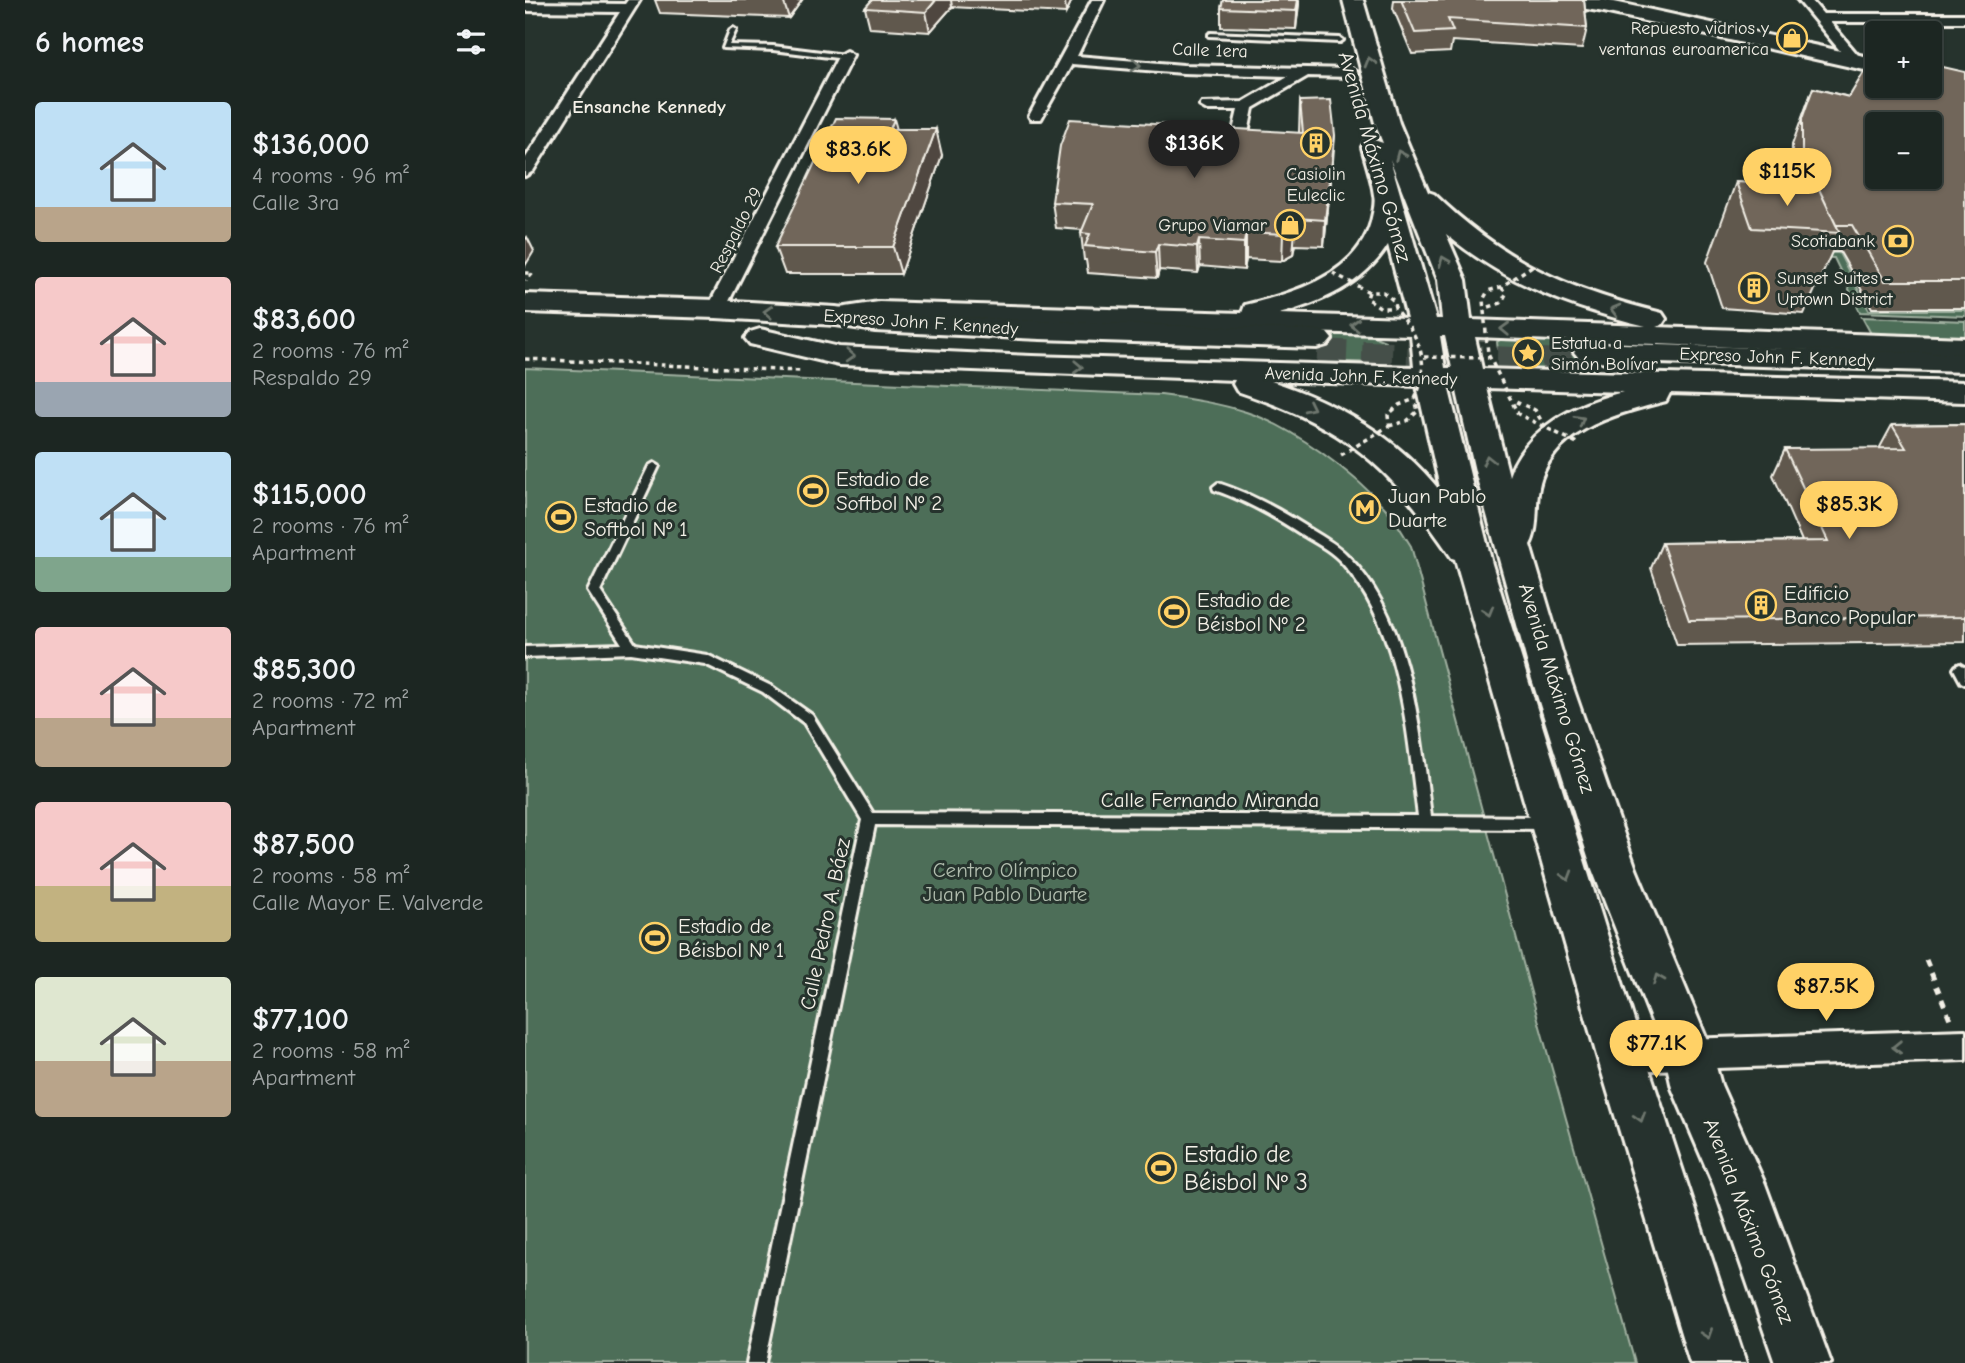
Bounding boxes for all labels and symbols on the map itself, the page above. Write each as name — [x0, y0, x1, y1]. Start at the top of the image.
place label: Repuesto vidrios y ventanas euroamerica — [1598, 18, 1770, 60]
shop icon: Repuesto vidrios y ventanas euroamerica — [1775, 21, 1809, 55]
street label: Calle 1era — [1172, 39, 1248, 62]
street label: Avenida Máximo Gómez — [1333, 49, 1417, 265]
one-way arrow — [1364, 56, 1378, 68]
one-way arrow — [1131, 57, 1142, 72]
district label: Ensanche Kennedy — [572, 96, 726, 118]
pin: $136K — [1145, 120, 1243, 180]
building icon: Casiolin Euleclic — [1299, 126, 1333, 160]
pin: $83.6K — [801, 127, 915, 186]
pin: $115K — [1738, 148, 1836, 208]
one-way arrow — [1395, 149, 1409, 161]
place label: Casiolin Euleclic — [1286, 164, 1346, 206]
street label: Respaldo 29 — [706, 184, 767, 277]
shop icon: Grupo Viamar — [1273, 208, 1307, 242]
place label: Grupo Viamar — [1158, 215, 1268, 236]
bank icon: Scotiabank — [1881, 224, 1915, 258]
place label: Scotiabank — [1791, 231, 1875, 252]
one-way arrow — [1439, 256, 1453, 268]
place label: Sunset Suites - Uptown District — [1777, 268, 1894, 310]
building icon: Sunset Suites - Uptown District — [1737, 271, 1771, 305]
one-way arrow — [1609, 303, 1621, 318]
one-way arrow — [762, 305, 773, 320]
street label: Expreso John F. Kennedy — [823, 305, 1020, 340]
one-way arrow — [1350, 317, 1360, 333]
one-way arrow — [1499, 322, 1510, 337]
place label: Estatua a Simón Bolívar — [1551, 333, 1659, 375]
place icon: Estatua a Simón Bolívar — [1511, 336, 1545, 370]
street label: Expreso John F. Kennedy — [1679, 344, 1876, 371]
one-way arrow — [845, 349, 856, 364]
one-way arrow — [1072, 359, 1083, 374]
street label: Avenida John F. Kennedy — [1264, 363, 1459, 390]
one-way arrow — [1303, 399, 1315, 413]
one-way arrow — [1573, 415, 1585, 428]
one-way arrow — [1482, 454, 1496, 466]
place label: Estadio de Softbol Nº 2 — [836, 467, 942, 515]
sports icon: Estadio de Softbol Nº 2 — [796, 474, 830, 508]
pin: $85.3K — [1792, 482, 1906, 541]
place label: Juan Pablo Duarte — [1388, 484, 1486, 532]
metro station icon: Juan Pablo Duarte — [1348, 491, 1382, 525]
place label: Estadio de Softbol Nº 1 — [584, 493, 688, 541]
sports icon: Estadio de Softbol Nº 1 — [544, 500, 578, 534]
street label: Avenida Máximo Gómez — [1514, 580, 1600, 796]
place label: Edificio Banco Popular — [1784, 581, 1916, 629]
place label: Estadio de Béisbol Nº 2 — [1197, 588, 1306, 636]
building icon: Edificio Banco Popular — [1744, 588, 1778, 622]
sports icon: Estadio de Béisbol Nº 2 — [1157, 595, 1191, 629]
one-way arrow — [1480, 604, 1495, 616]
street label: Calle Fernando Miranda — [1101, 788, 1319, 812]
street label: Calle Pedro A. Báez — [795, 836, 855, 1012]
park label: Centro Olímpico Juan Pablo Duarte — [923, 858, 1087, 906]
one-way arrow — [1558, 869, 1573, 881]
place label: Estadio de Béisbol Nº 1 — [678, 914, 784, 962]
sports icon: Estadio de Béisbol Nº 1 — [638, 921, 672, 955]
pin: $87.5K — [1769, 964, 1883, 1023]
one-way arrow — [1652, 973, 1666, 985]
pin: $77.1K — [1599, 1020, 1713, 1080]
one-way arrow — [1891, 1039, 1902, 1055]
one-way arrow — [1632, 1110, 1647, 1122]
street label: Avenida Máximo Gómez — [1699, 1115, 1799, 1327]
place label: Estadio de Béisbol Nº 3 — [1184, 1140, 1308, 1196]
sports icon: Estadio de Béisbol Nº 3 — [1144, 1151, 1178, 1185]
one-way arrow — [1699, 1328, 1713, 1340]

